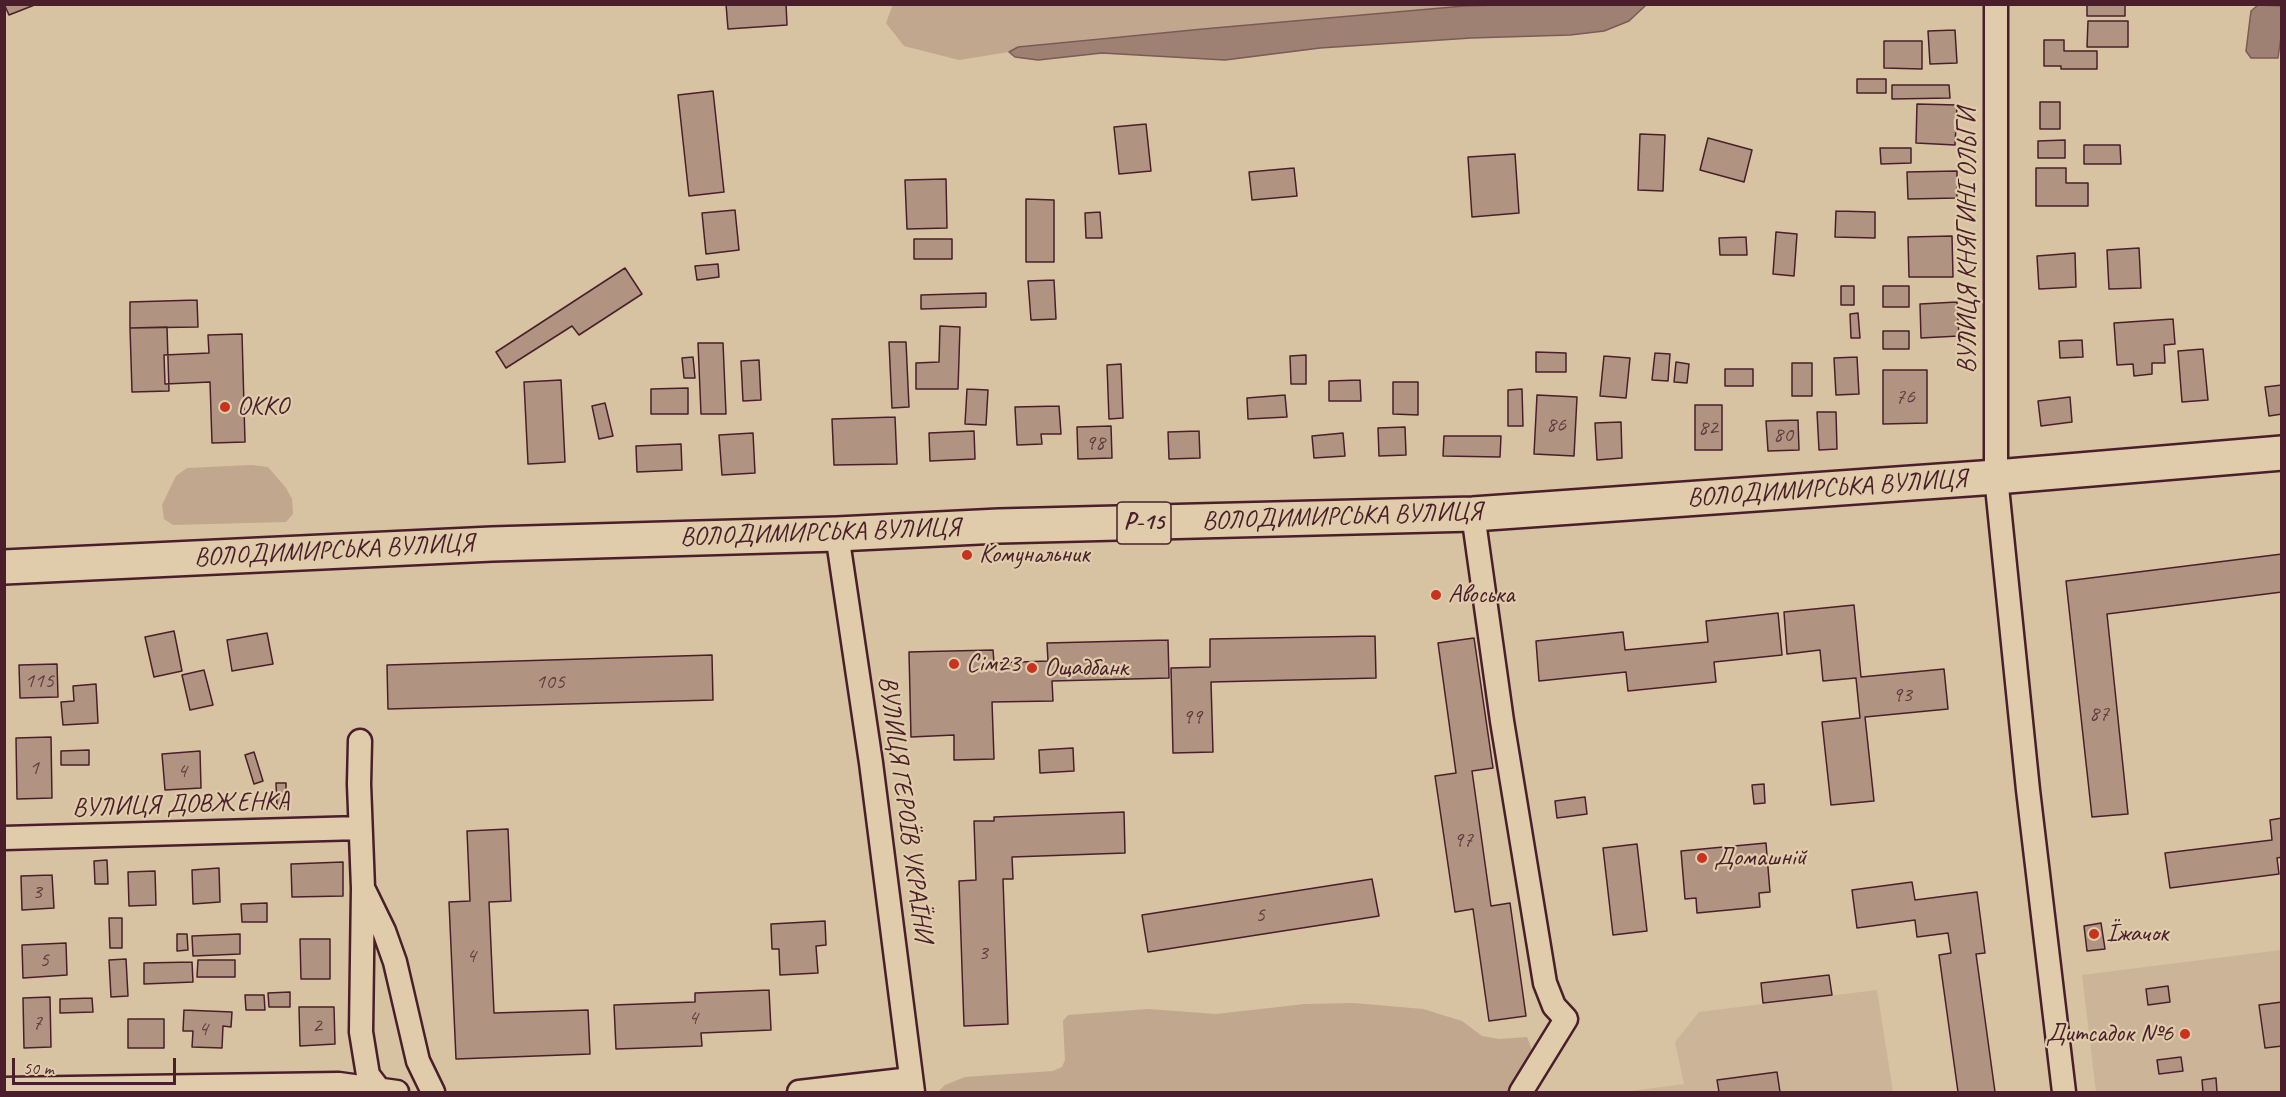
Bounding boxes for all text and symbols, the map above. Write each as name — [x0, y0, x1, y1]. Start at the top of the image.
street label: ВУЛИЦЯ КНЯГИНІ ОЛЬГИ — [1952, 108, 1984, 374]
house number: 76 — [1895, 384, 1915, 410]
place label: ОККО — [237, 391, 289, 423]
marker: ОККО — [218, 400, 232, 414]
house number: 86 — [1546, 412, 1566, 438]
house number: 82 — [1698, 415, 1718, 441]
house number: 80 — [1773, 422, 1793, 448]
house number: 98 — [1085, 430, 1105, 456]
street label: ВОЛОДИМИРСЬКА ВУЛИЦЯ — [1686, 464, 1968, 514]
street label: ВОЛОДИМИРСЬКА ВУЛИЦЯ — [1201, 497, 1483, 537]
road number: Р-15 — [1117, 502, 1171, 544]
street label: ВОЛОДИМИРСЬКА ВУЛИЦЯ — [679, 513, 961, 553]
street label: ВОЛОДИМИРСЬКА ВУЛИЦЯ — [193, 528, 475, 574]
place label: Комунальник — [979, 539, 1090, 571]
marker: Комунальник — [960, 548, 974, 562]
place label: Авоська — [1448, 579, 1514, 611]
marker: Авоська — [1429, 588, 1443, 602]
place label: Сім23 — [966, 648, 1020, 680]
place label: Ощадбанк — [1044, 652, 1128, 684]
marker: Сім23 — [947, 657, 961, 671]
marker: Ощадбанк — [1025, 661, 1039, 675]
house number: 115 — [24, 668, 54, 694]
house number: 105 — [535, 669, 565, 695]
street label: ВУЛИЦЯ ГЕРОЇВ УКРАЇНИ — [871, 674, 939, 944]
house number: 93 — [1892, 682, 1912, 708]
house number: 87 — [2089, 701, 2109, 727]
house number: 99 — [1182, 704, 1202, 730]
house number: 1 — [29, 755, 39, 781]
house number: 4 — [177, 758, 187, 784]
street label: ВУЛИЦЯ ДОВЖЕНКА — [72, 786, 290, 824]
house number: 97 — [1453, 827, 1473, 853]
place label: Домашній — [1714, 842, 1806, 874]
marker: Домашній — [1695, 851, 1709, 865]
house number: 3 — [32, 879, 42, 905]
house number: 5 — [1255, 902, 1265, 928]
place label: Їжачок — [2106, 918, 2169, 950]
marker: Їжачок — [2087, 927, 2101, 941]
house number: 3 — [978, 940, 988, 966]
house number: 4 — [466, 943, 476, 969]
house number: 5 — [39, 947, 49, 973]
house number: 4 — [688, 1005, 698, 1031]
house number: 7 — [32, 1010, 42, 1036]
house number: 2 — [312, 1013, 322, 1039]
house number: 4 — [198, 1016, 208, 1042]
place label: Дитсадок №6 — [2046, 1018, 2173, 1050]
marker: Дитсадок №6 — [2178, 1027, 2192, 1041]
scale bar — [15, 1046, 178, 1084]
text: 50 m — [23, 1057, 54, 1079]

